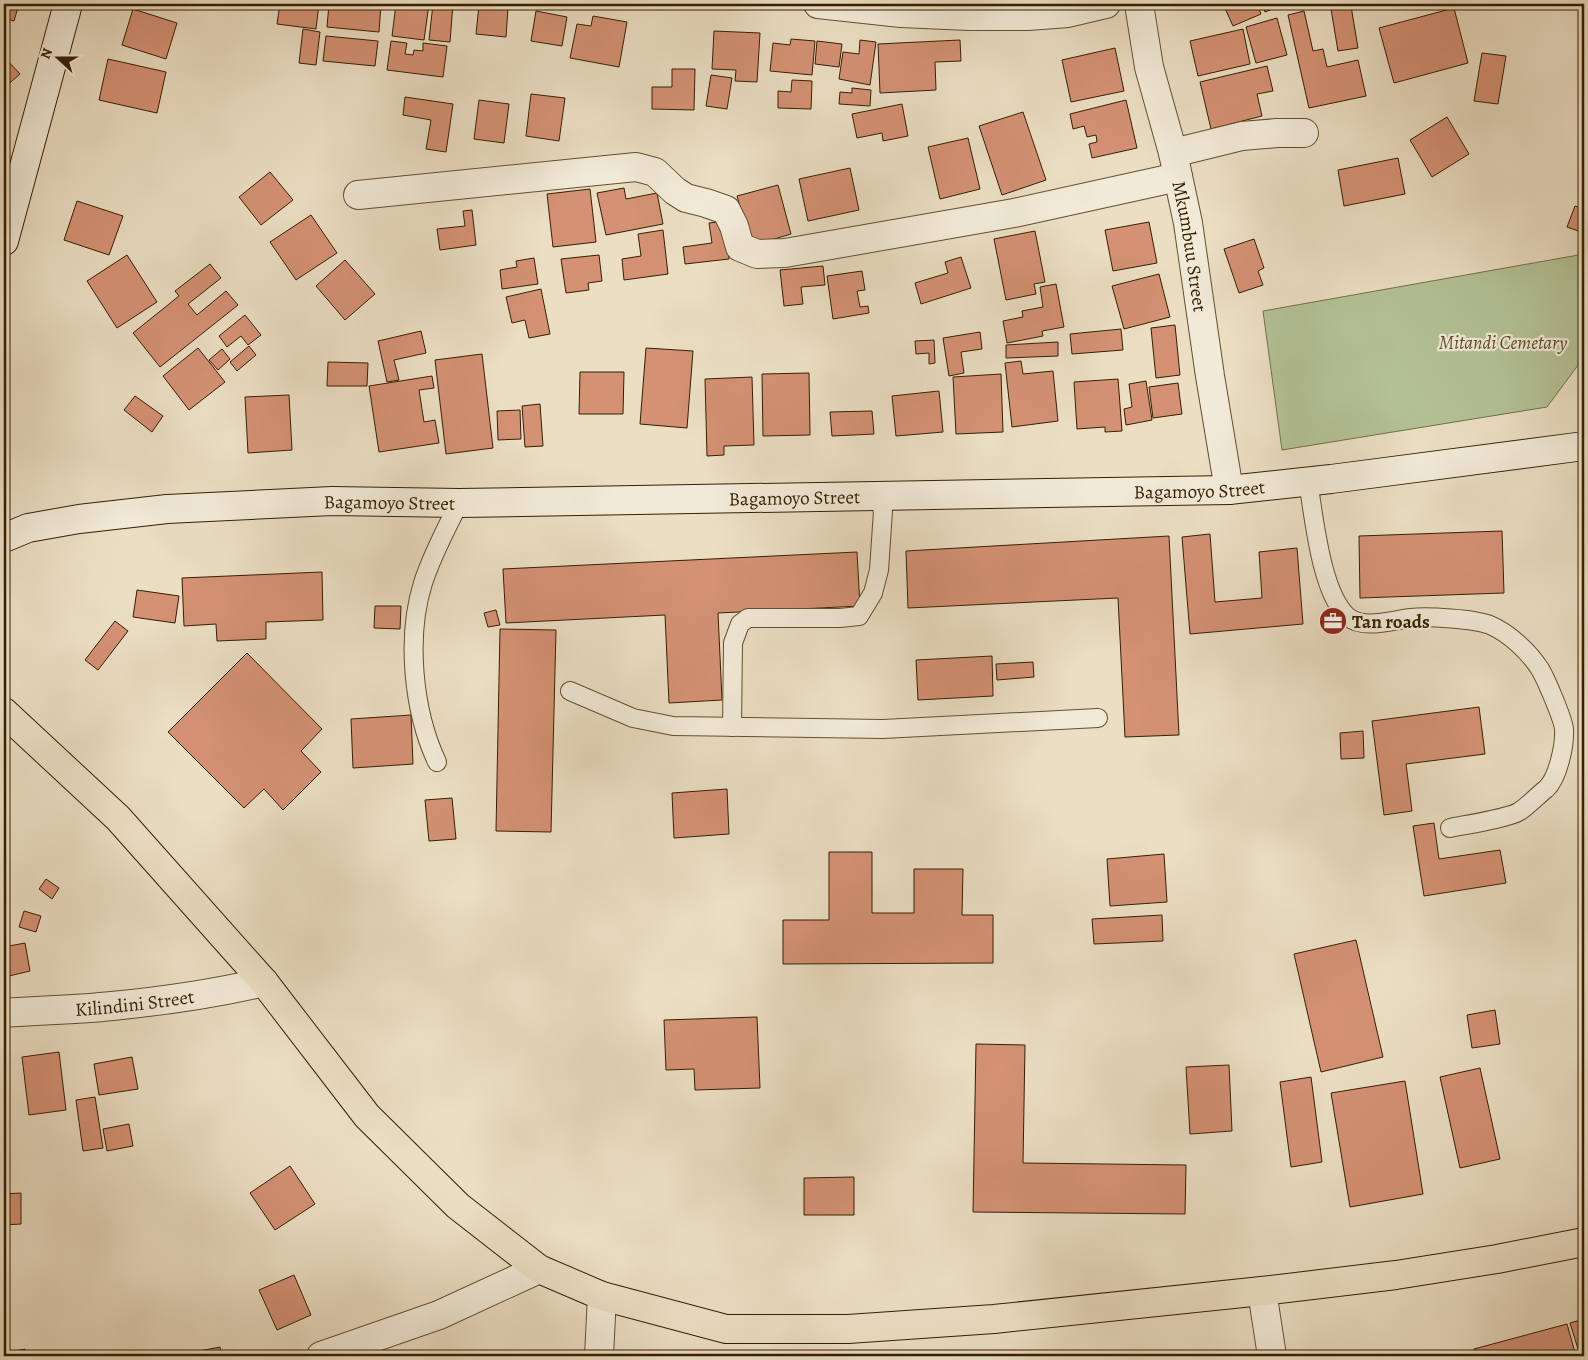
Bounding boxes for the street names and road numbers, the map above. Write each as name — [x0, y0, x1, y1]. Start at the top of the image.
street label: Mkumbuu Street — [1165, 179, 1213, 314]
street label: Bagamoyo Street — [1133, 474, 1266, 506]
street label: Bagamoyo Street — [728, 484, 860, 512]
street label: Bagamoyo Street — [323, 489, 455, 517]
street label: Kilindini Street — [74, 984, 196, 1023]

